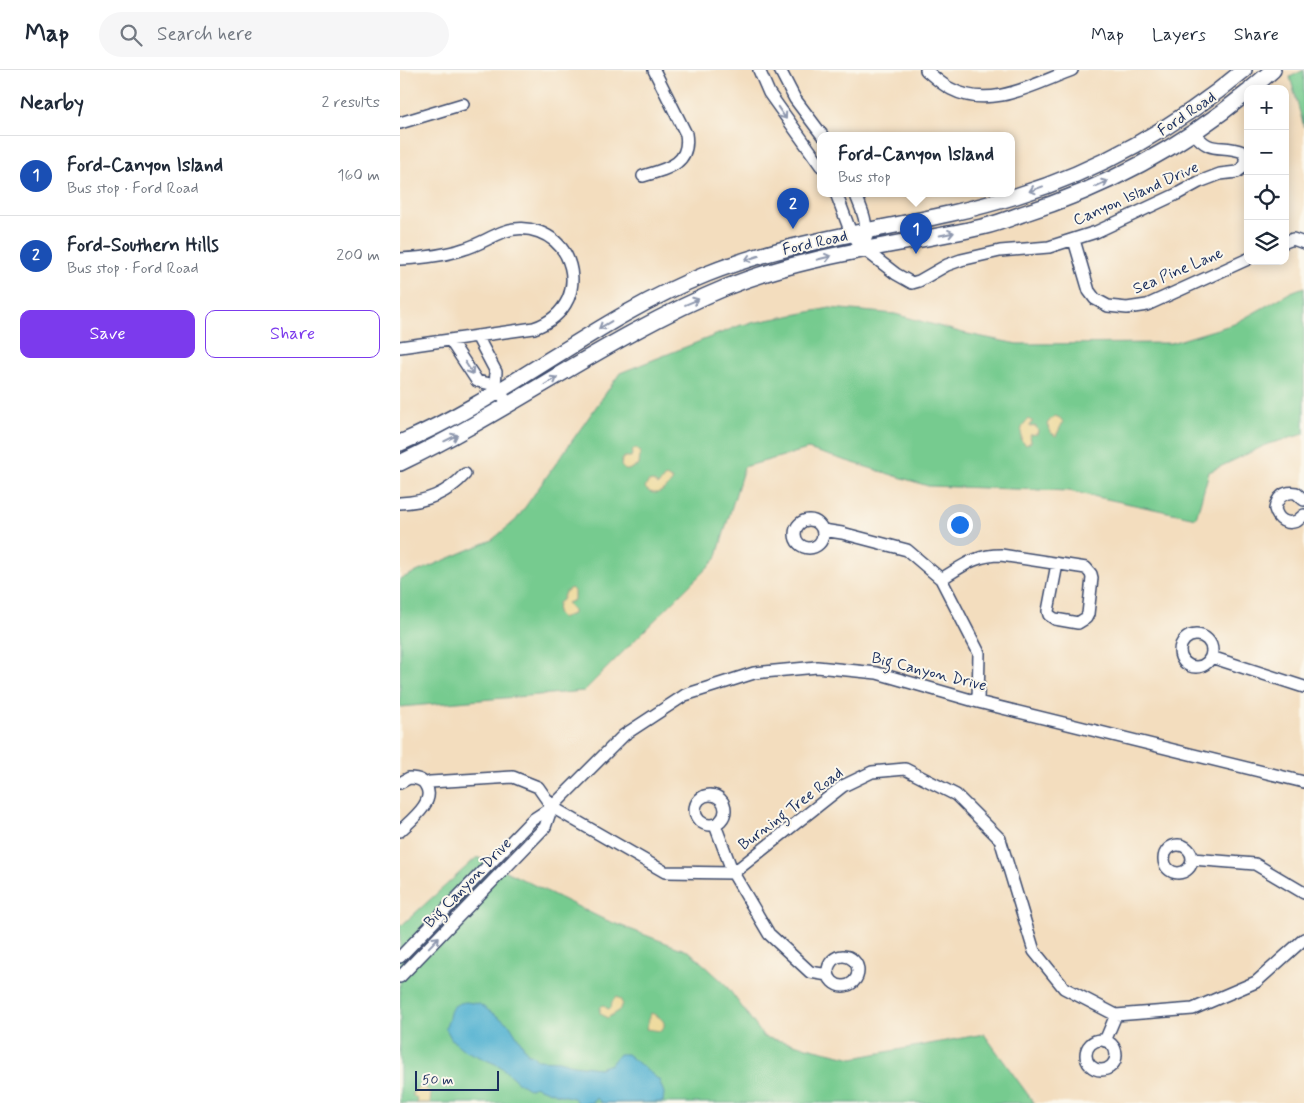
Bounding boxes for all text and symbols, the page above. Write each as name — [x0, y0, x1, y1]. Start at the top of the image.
search box — [99, 12, 449, 57]
text: Map — [25, 19, 69, 50]
icon: search — [117, 21, 145, 49]
text: Search here — [157, 22, 253, 47]
text: Map — [1091, 23, 1124, 47]
text: Layers — [1152, 23, 1206, 47]
text: Share — [1234, 23, 1279, 47]
map controls — [1244, 85, 1289, 265]
button: + — [1244, 85, 1289, 130]
street label: Ford Road — [1154, 87, 1220, 141]
text: Nearby — [20, 89, 84, 117]
text: 2 results — [322, 92, 380, 113]
one-way arrow — [777, 105, 787, 119]
button: − — [1244, 130, 1289, 175]
popup — [817, 132, 1015, 197]
text: Ford-Canyon Island — [838, 142, 994, 167]
text: Ford-Canyon Island — [67, 153, 223, 178]
street label: Canyon Island Drive — [1070, 157, 1202, 231]
text: 1 — [32, 165, 40, 186]
text: 160 m — [337, 165, 380, 186]
text: Bus stop — [838, 167, 891, 188]
button: locate — [1244, 175, 1289, 220]
text: Bus stop · Ford Road — [67, 178, 199, 199]
one-way arrow — [1093, 179, 1108, 189]
one-way arrow — [1029, 185, 1044, 194]
pin: 2 — [777, 188, 809, 229]
pin: 1 — [900, 213, 932, 254]
button: layers — [1244, 220, 1289, 265]
street label: Ford Road — [780, 225, 850, 261]
one-way arrow — [939, 229, 955, 238]
text: Ford-Southern Hills — [67, 233, 219, 258]
street label: Sea Pine Lane — [1130, 242, 1227, 299]
text: 2 — [32, 245, 40, 266]
text: 200 m — [336, 245, 380, 266]
one-way arrow — [816, 253, 832, 262]
one-way arrow — [745, 254, 761, 264]
text: Bus stop · Ford Road — [67, 258, 199, 279]
one-way arrow — [684, 296, 699, 306]
button: Save — [20, 310, 195, 358]
button: Share — [205, 310, 380, 358]
one-way arrow — [598, 321, 612, 331]
one-way arrow — [463, 361, 474, 375]
one-way arrow — [543, 375, 557, 385]
one-way arrow — [443, 432, 458, 442]
your location — [947, 512, 973, 538]
street label: Big Canyon Drive — [869, 648, 989, 697]
street label: Burning Tree Road — [734, 763, 848, 856]
street label: Big Canyon Drive — [419, 833, 517, 933]
one-way arrow — [428, 936, 440, 948]
scale bar — [415, 1068, 499, 1091]
text: 50 m — [422, 1071, 453, 1089]

